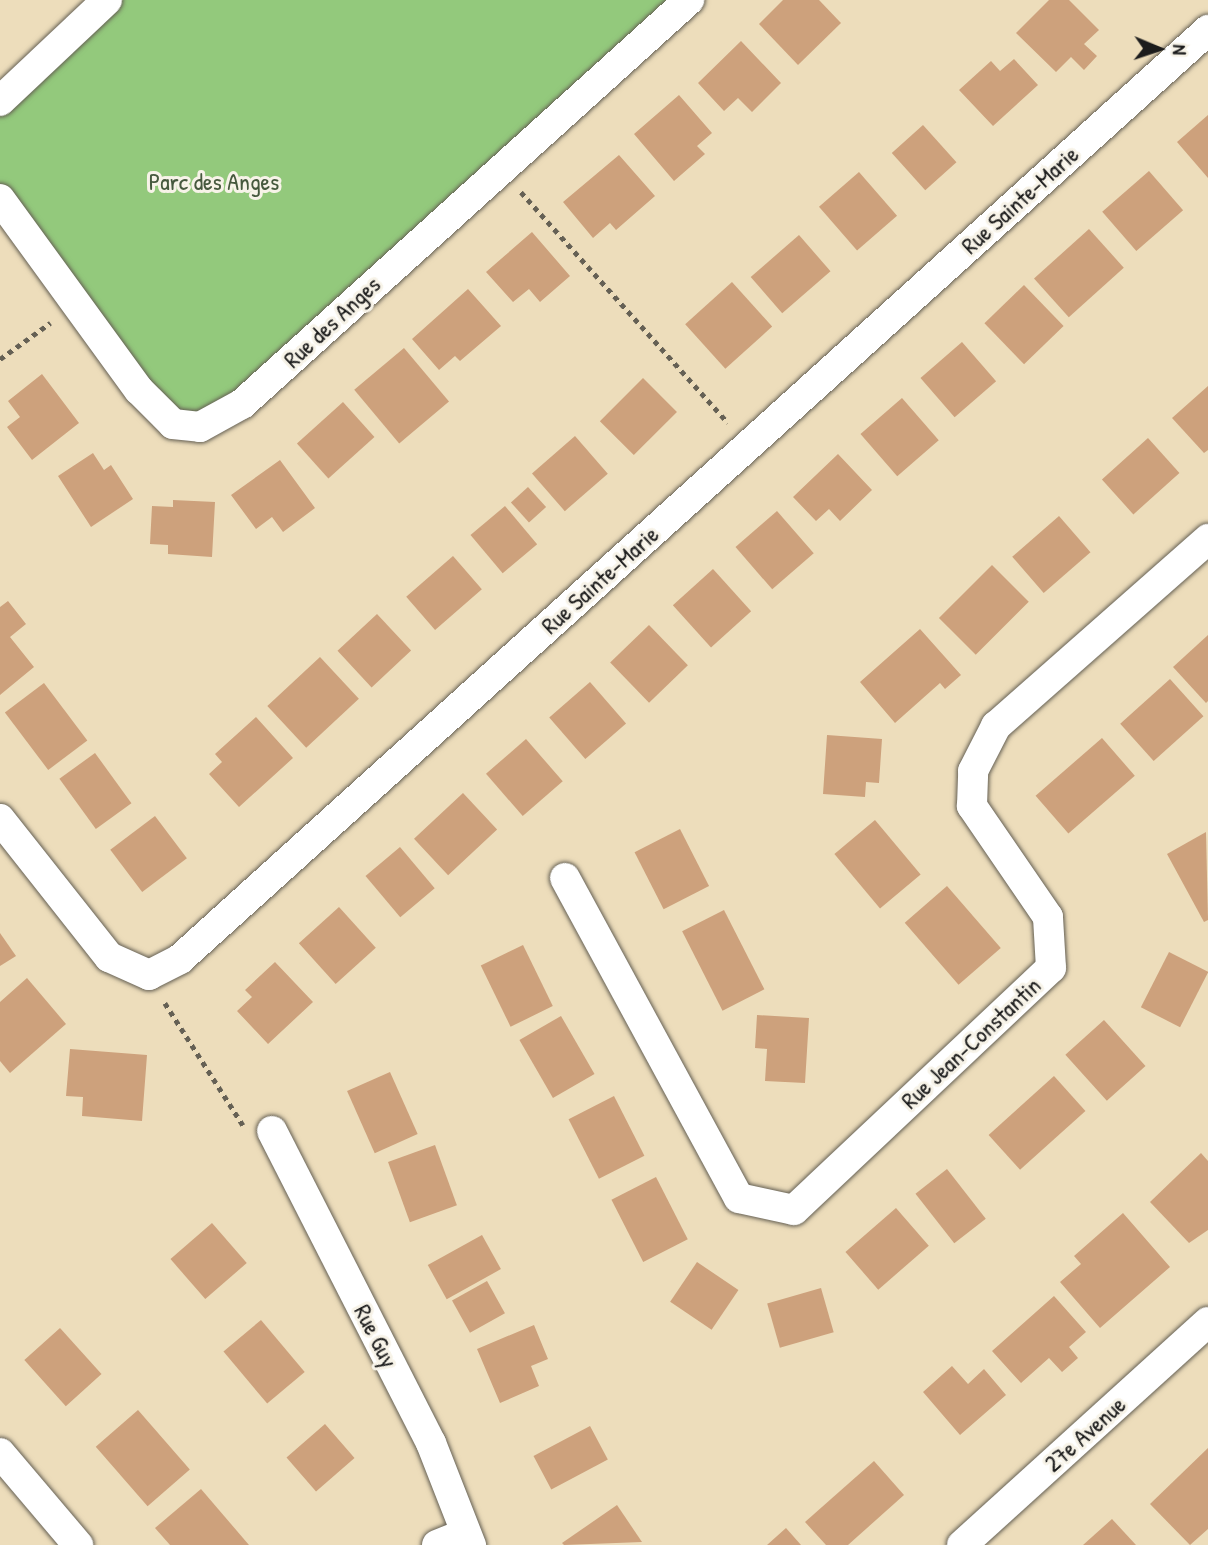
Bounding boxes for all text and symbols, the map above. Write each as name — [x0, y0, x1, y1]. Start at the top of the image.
north arrow — [1124, 14, 1194, 84]
text: N — [1167, 44, 1193, 55]
street label: Rue Sainte-Marie — [956, 140, 1084, 260]
park label: Parc des Anges — [149, 168, 279, 196]
street label: Rue des Anges — [278, 270, 386, 374]
street label: Rue Sainte-Marie — [536, 520, 664, 640]
street label: Rue Jean-Constantin — [895, 971, 1047, 1115]
street label: Rue Guy — [348, 1300, 404, 1372]
street label: 27e Avenue — [1039, 1390, 1131, 1478]

